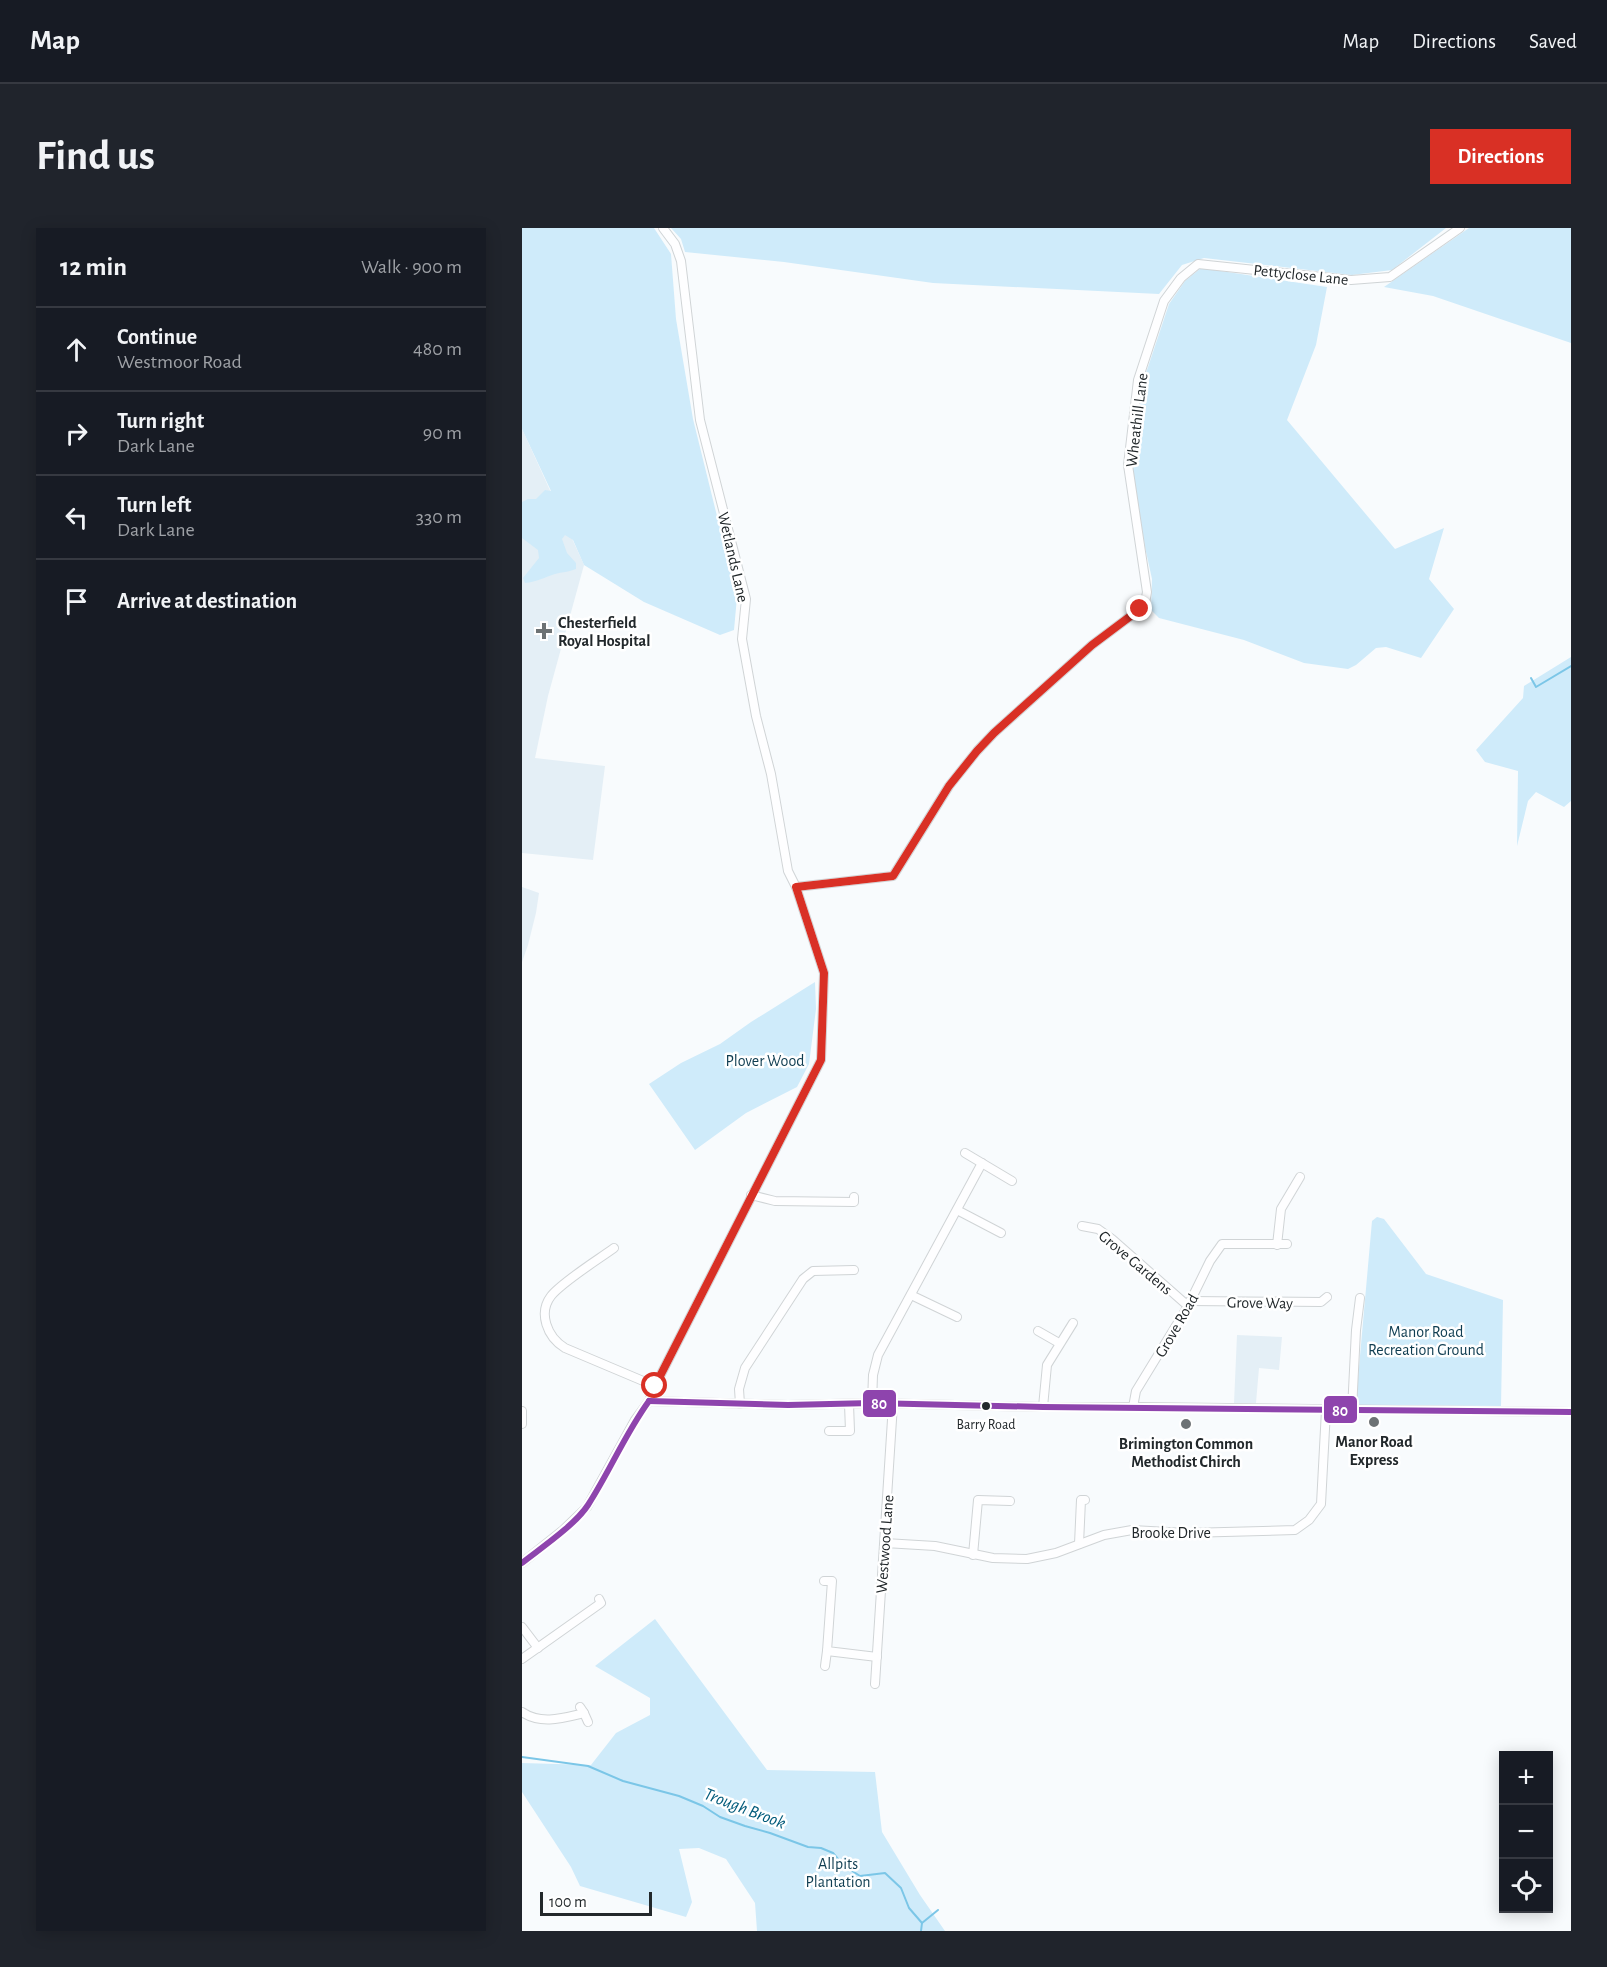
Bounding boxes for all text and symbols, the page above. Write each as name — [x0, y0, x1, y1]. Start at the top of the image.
text: Map — [30, 27, 80, 55]
text: Map — [1343, 31, 1379, 52]
text: Directions — [1412, 31, 1496, 52]
text: Saved — [1529, 31, 1577, 52]
button: Directions — [1430, 129, 1571, 184]
text: Find us — [36, 135, 155, 177]
text: 12 min — [60, 254, 127, 280]
text: Walk · 900 m — [361, 257, 462, 277]
street label: Pettyclose Lane — [1253, 262, 1349, 289]
text: Continue — [117, 326, 197, 348]
icon: ahead — [60, 333, 93, 366]
text: 480 m — [413, 339, 462, 359]
text: Westmoor Road — [117, 352, 242, 372]
street label: Wheathill Lane — [1123, 372, 1151, 468]
text: Turn right — [117, 410, 204, 432]
icon: right — [60, 417, 93, 450]
text: 90 m — [423, 423, 462, 443]
text: Dark Lane — [117, 436, 195, 456]
text: Turn left — [117, 494, 191, 516]
icon: left — [60, 501, 93, 534]
text: 330 m — [416, 507, 462, 527]
street label: Wetlands Lane — [715, 511, 751, 604]
text: Dark Lane — [117, 520, 195, 540]
icon: arrive — [60, 585, 93, 618]
text: Arrive at destination — [117, 590, 297, 612]
route end — [1126, 595, 1152, 621]
place label: Chesterfield Royal Hospital — [558, 615, 651, 650]
marker: Chesterfield Royal Hospital — [535, 622, 553, 640]
park label: Plover Wood — [725, 1053, 805, 1069]
street label: Grove Gardens — [1096, 1228, 1175, 1298]
street label: Grove Road — [1152, 1291, 1201, 1360]
street label: Grove Way — [1227, 1294, 1293, 1313]
park label: Manor Road Recreation Ground — [1368, 1324, 1484, 1358]
route start — [641, 1372, 667, 1398]
line badge: 80 — [862, 1389, 897, 1418]
line badge: 80 — [1323, 1395, 1358, 1424]
text: 80 — [871, 1396, 887, 1412]
marker: Barry Road — [980, 1400, 992, 1412]
text: 80 — [1332, 1403, 1348, 1419]
marker: Manor Road Express — [1367, 1415, 1381, 1429]
marker: Brimington Common Methodist Chirch — [1179, 1417, 1193, 1431]
place label: Barry Road — [956, 1418, 1016, 1432]
place label: Manor Road Express — [1335, 1434, 1413, 1468]
place label: Brimington Common Methodist Chirch — [1119, 1436, 1253, 1470]
street label: Westwood Lane — [874, 1494, 896, 1594]
street label: Brooke Drive — [1131, 1525, 1211, 1541]
map controls — [1499, 1751, 1553, 1913]
button: + — [1499, 1751, 1553, 1805]
water label: Trough Brook — [701, 1785, 788, 1833]
button: − — [1499, 1805, 1553, 1859]
park label: Allpits Plantation — [805, 1856, 871, 1890]
button: locate — [1499, 1859, 1553, 1913]
scale bar — [540, 1889, 652, 1916]
text: 100 m — [549, 1894, 587, 1910]

